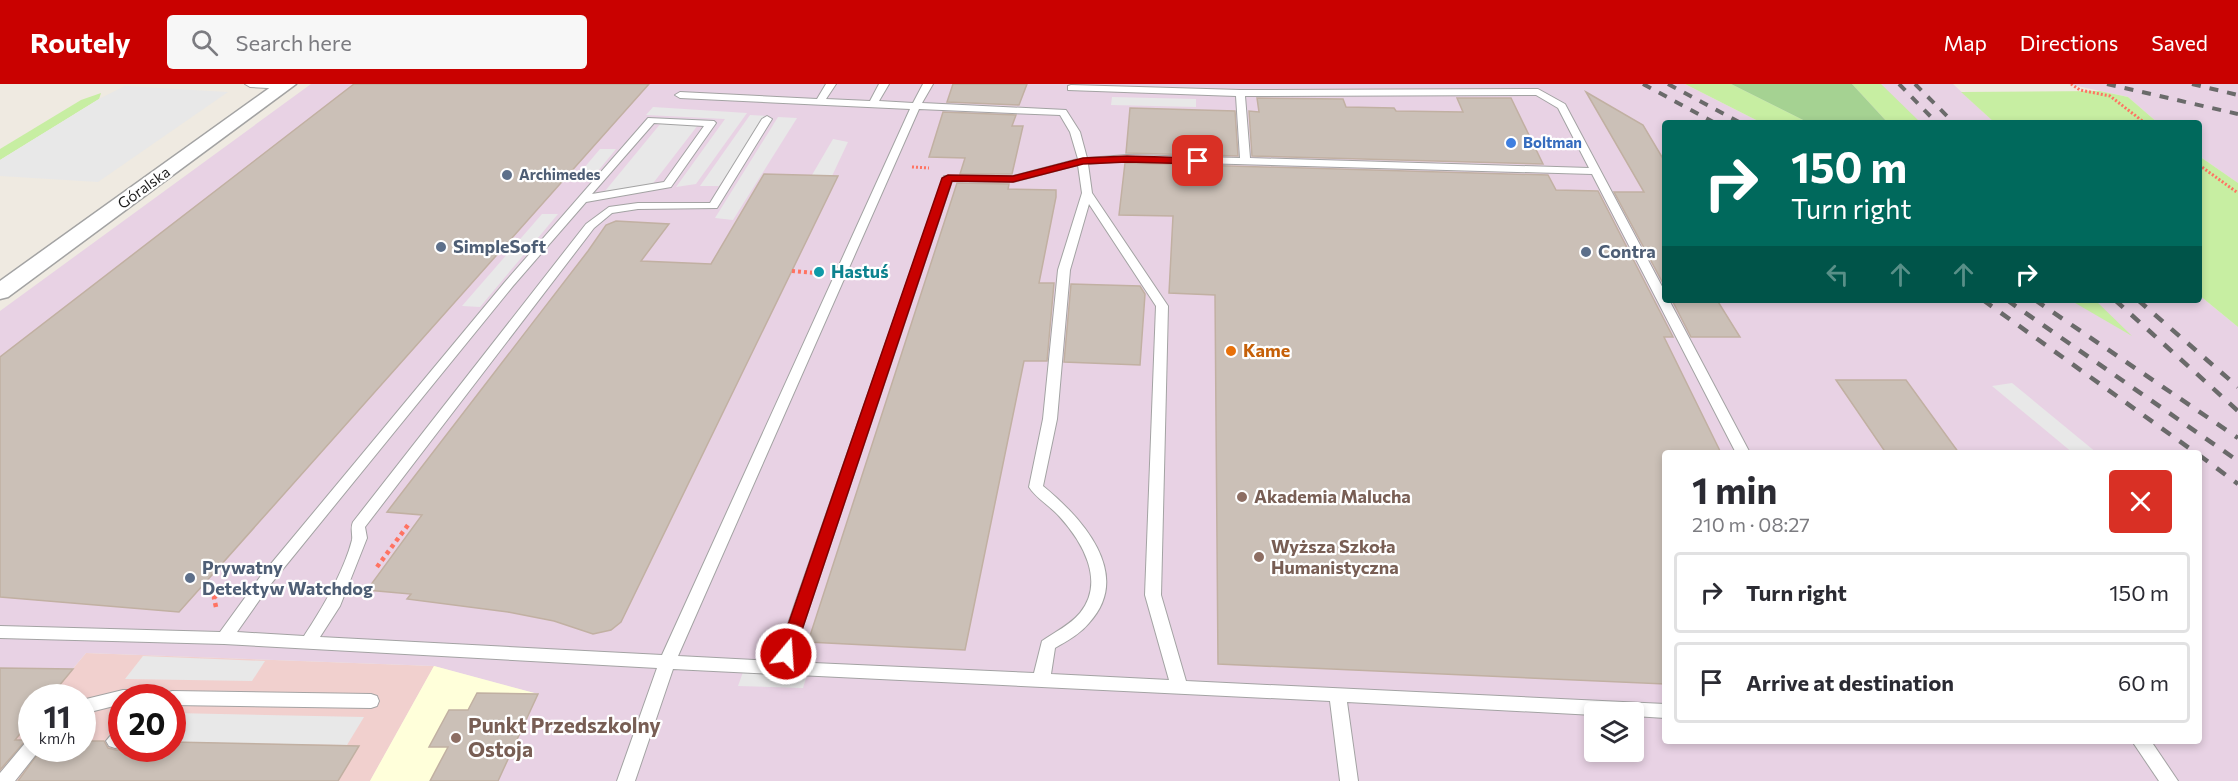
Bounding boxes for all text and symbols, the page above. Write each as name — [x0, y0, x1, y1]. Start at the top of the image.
search box — [167, 15, 587, 69]
text: Routely — [30, 25, 131, 59]
icon: search — [188, 26, 221, 59]
text: Search here — [236, 29, 352, 56]
text: Map — [1944, 30, 1987, 55]
text: Directions — [2020, 30, 2118, 55]
text: Saved — [2151, 30, 2208, 55]
place label: Boltman — [1523, 133, 1582, 151]
pin — [1172, 135, 1223, 186]
marker: Boltman — [1504, 136, 1518, 150]
text: 150 m — [1791, 140, 1907, 192]
icon: arrive — [1181, 144, 1214, 177]
icon: right — [1692, 144, 1770, 222]
street label: Góralska — [114, 162, 173, 212]
place label: Archimedes — [519, 165, 601, 183]
marker: Archimedes — [500, 168, 514, 182]
text: Turn right — [1791, 192, 1911, 225]
place label: SimpleSoft — [453, 235, 546, 257]
marker: SimpleSoft — [434, 240, 448, 254]
place label: Contra — [1598, 240, 1656, 262]
marker: Contra — [1579, 245, 1593, 259]
icon: left — [1821, 258, 1854, 291]
icon: ahead — [1884, 258, 1917, 291]
icon: ahead — [1947, 258, 1980, 291]
icon: right — [2010, 258, 2043, 291]
place label: Hastuś — [831, 260, 889, 282]
marker: Hastuś — [812, 265, 826, 279]
place label: Kame — [1243, 339, 1290, 361]
marker: Kame — [1224, 344, 1238, 358]
text: 1 min — [1692, 467, 1777, 511]
button: close — [2109, 470, 2172, 533]
place label: Akademia Malucha — [1254, 485, 1411, 507]
marker: Akademia Malucha — [1235, 490, 1249, 504]
text: 210 m · 08:27 — [1692, 512, 1810, 536]
place label: Wyższa Szkoła Humanistyczna — [1271, 535, 1399, 578]
marker: Wyższa Szkoła Humanistyczna — [1252, 550, 1266, 564]
place label: Prywatny Detektyw Watchdog — [202, 556, 373, 599]
marker: Prywatny Detektyw Watchdog — [183, 571, 197, 585]
icon: right — [1695, 576, 1728, 609]
text: Turn right — [1746, 579, 1847, 606]
text: 150 m — [2109, 579, 2169, 606]
position arrow — [754, 622, 818, 686]
icon: arrive — [1695, 666, 1728, 699]
text: Arrive at destination — [1746, 669, 1954, 696]
text: 60 m — [2118, 669, 2169, 696]
speed limit sign: 20 — [108, 684, 186, 762]
text: 11 — [43, 697, 71, 734]
map controls — [1584, 702, 1644, 762]
button: layers — [1584, 702, 1644, 762]
place label: Punkt Przedszkolny Ostoja — [468, 712, 661, 761]
text: km/h — [39, 729, 75, 747]
marker: Punkt Przedszkolny Ostoja — [449, 731, 463, 745]

